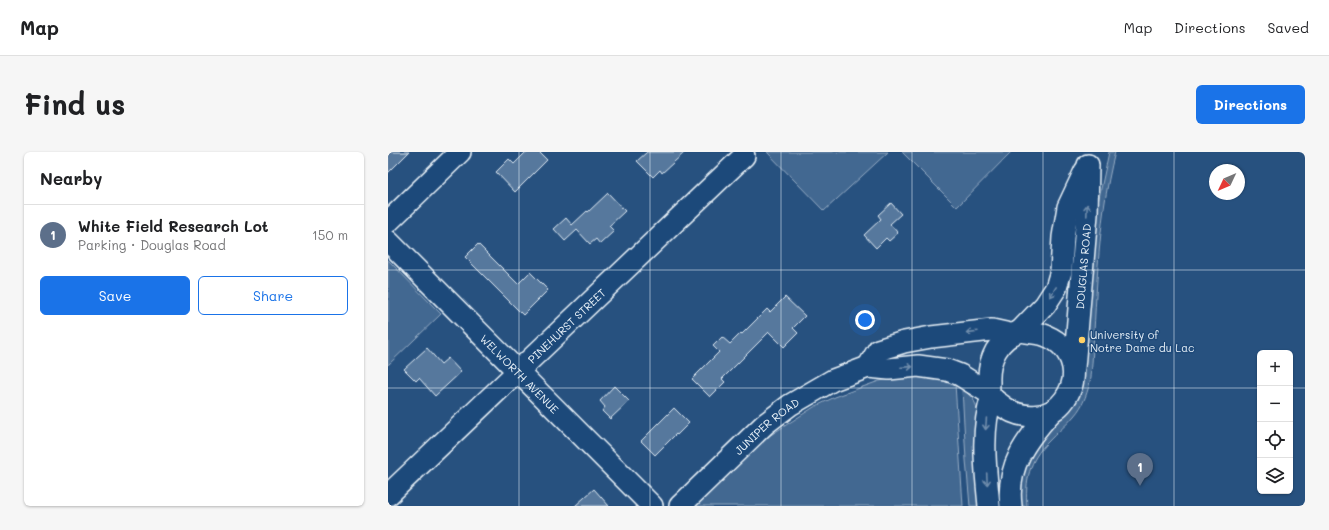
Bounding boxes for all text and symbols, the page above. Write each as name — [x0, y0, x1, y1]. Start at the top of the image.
text: Map — [20, 15, 59, 40]
text: Map — [1124, 18, 1152, 37]
text: Directions — [1174, 18, 1245, 37]
text: Saved — [1267, 18, 1309, 37]
button: Directions — [1196, 85, 1305, 124]
text: Find us — [24, 86, 125, 122]
north arrow — [1209, 164, 1245, 200]
text: Nearby — [40, 167, 102, 189]
one-way arrow — [1084, 204, 1091, 217]
text: White Field Research Lot — [78, 216, 269, 236]
street label: DOUGLAS ROAD — [1071, 223, 1094, 310]
text: 1 — [50, 226, 56, 243]
text: 150 m — [312, 226, 348, 243]
text: Parking · Douglas Road — [78, 236, 226, 253]
button: Save — [40, 276, 190, 315]
button: Share — [198, 276, 348, 315]
street label: PINEHURST STREET — [524, 285, 608, 366]
one-way arrow — [1048, 286, 1056, 298]
your location — [855, 310, 875, 330]
place label: University of Notre Dame du Lac — [1090, 327, 1194, 355]
one-way arrow — [966, 328, 979, 336]
street label: WELWORTH AVENUE — [477, 331, 563, 416]
marker: University of Notre Dame du Lac — [1077, 335, 1087, 345]
map controls — [1257, 350, 1293, 494]
button: + — [1257, 350, 1293, 386]
one-way arrow — [900, 364, 913, 371]
button: − — [1257, 386, 1293, 422]
street label: JUNIPER ROAD — [731, 394, 802, 458]
one-way arrow — [983, 417, 990, 430]
button: locate — [1257, 422, 1293, 458]
pin: 1 — [1127, 453, 1153, 486]
button: layers — [1257, 458, 1293, 494]
one-way arrow — [983, 472, 990, 485]

